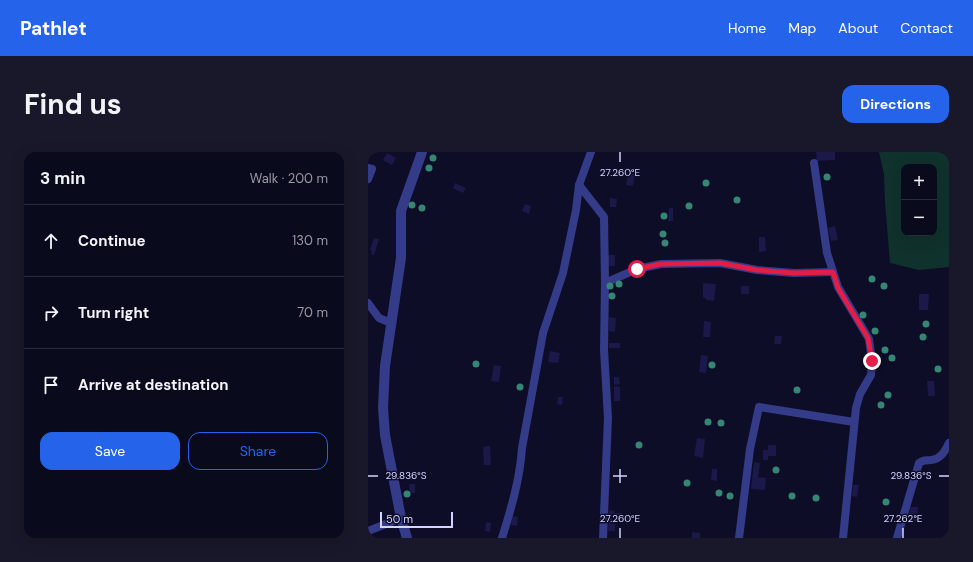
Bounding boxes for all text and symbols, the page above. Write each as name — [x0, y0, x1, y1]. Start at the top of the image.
text: Pathlet — [20, 16, 87, 41]
text: Home — [728, 19, 766, 37]
text: Map — [788, 19, 816, 37]
text: About — [838, 19, 878, 37]
text: Contact — [900, 19, 953, 37]
button: Directions — [842, 85, 949, 123]
text: Find us — [24, 86, 122, 123]
map controls — [901, 164, 937, 236]
button: + — [901, 164, 937, 200]
text: 27.260°E — [600, 166, 640, 179]
text: 3 min — [40, 167, 85, 189]
text: Walk · 200 m — [250, 170, 328, 187]
button: − — [901, 200, 937, 236]
icon: ahead — [40, 230, 62, 252]
text: Continue — [78, 231, 146, 251]
text: 130 m — [292, 232, 328, 249]
route start — [628, 260, 646, 278]
icon: right — [40, 302, 62, 324]
text: Turn right — [78, 303, 149, 323]
text: 70 m — [297, 304, 328, 321]
route end — [863, 352, 881, 370]
icon: arrive — [40, 374, 62, 396]
text: Arrive at destination — [78, 375, 229, 395]
button: Save — [40, 432, 180, 470]
button: Share — [188, 432, 328, 470]
text: 29.836°S — [385, 469, 427, 482]
text: 29.836°S — [890, 469, 932, 482]
scale bar — [380, 510, 453, 529]
text: 50 m — [386, 512, 413, 526]
text: 27.260°E — [600, 512, 640, 525]
text: 27.262°E — [884, 512, 923, 525]

